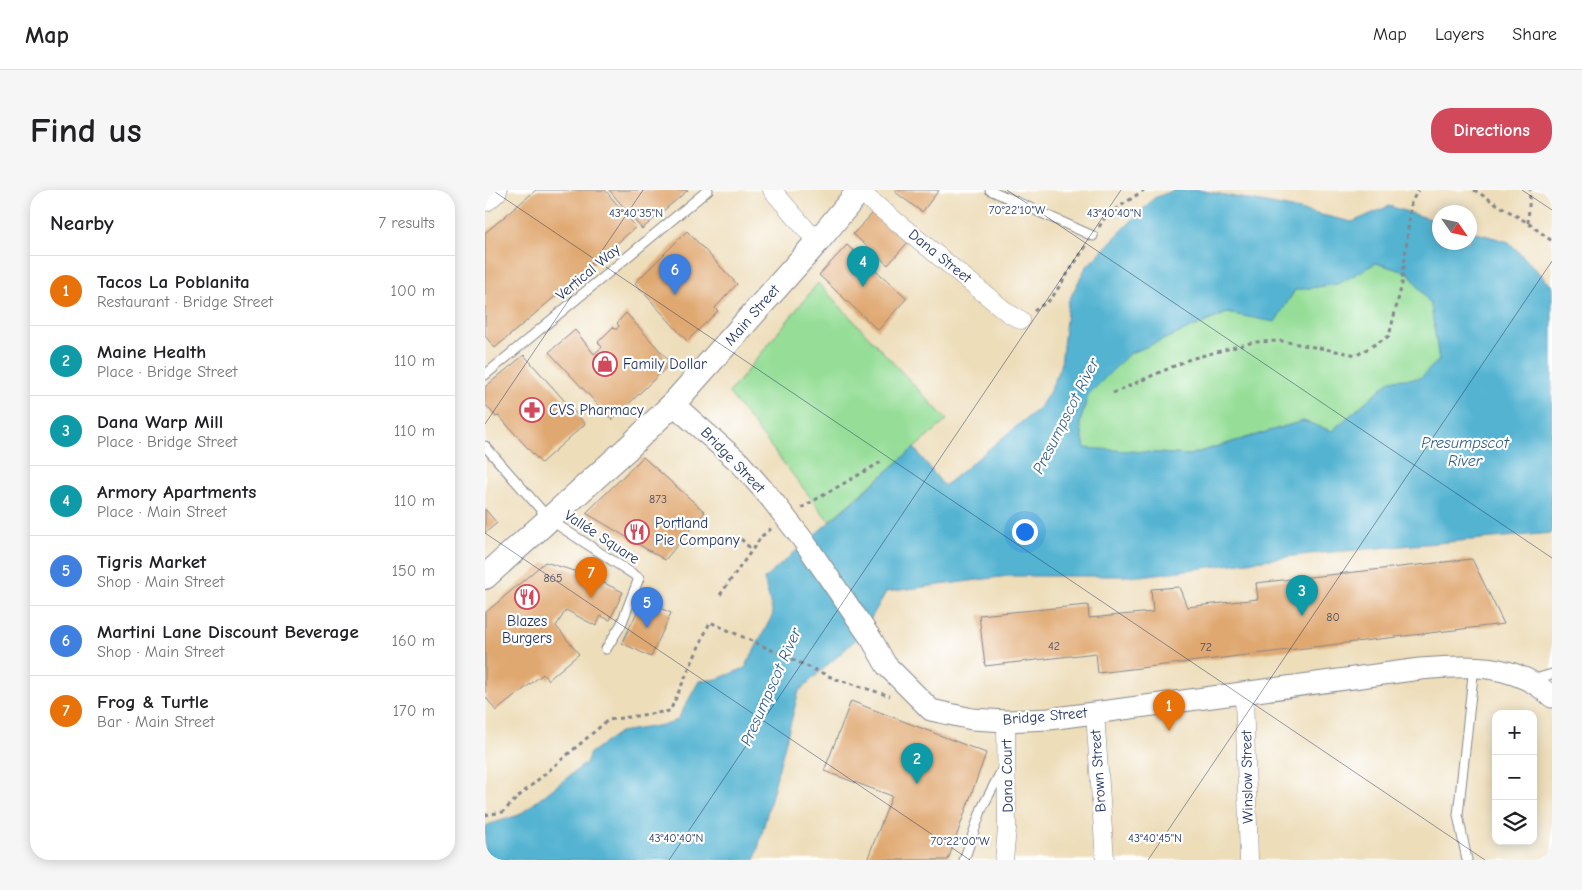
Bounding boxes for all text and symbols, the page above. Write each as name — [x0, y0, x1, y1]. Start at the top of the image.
text: Map — [25, 21, 69, 49]
text: Map — [1373, 24, 1407, 45]
text: Layers — [1435, 24, 1484, 45]
text: Share — [1512, 24, 1557, 45]
button: Directions — [1431, 108, 1552, 153]
text: Find us — [30, 110, 142, 151]
text: 70°22'10"W — [989, 203, 1046, 217]
north arrow — [1432, 205, 1477, 250]
text: 43°40'35"N — [609, 206, 663, 220]
text: 43°40'40"N — [1087, 206, 1141, 220]
text: Nearby — [50, 211, 114, 235]
text: 7 results — [378, 214, 435, 232]
street label: Dana Street — [905, 225, 976, 287]
street label: Vertical Way — [552, 240, 624, 304]
pin: 4 — [847, 246, 879, 287]
pin: 6 — [659, 254, 691, 295]
text: Tacos La Poblanita — [97, 271, 250, 293]
street label: Main Street — [721, 280, 784, 349]
text: 1 — [63, 282, 69, 300]
text: 100 m — [391, 282, 435, 300]
text: Restaurant · Bridge Street — [97, 293, 273, 311]
text: Maine Health — [97, 341, 206, 363]
shop icon: Family Dollar — [592, 351, 618, 377]
text: 2 — [62, 352, 70, 370]
text: 110 m — [394, 352, 435, 370]
place label: Family Dollar — [623, 355, 707, 373]
water label: Presumpscot River — [1029, 355, 1103, 477]
text: Place · Bridge Street — [97, 363, 237, 381]
pharmacy icon: CVS Pharmacy — [519, 397, 545, 423]
place label: CVS Pharmacy — [549, 401, 644, 419]
text: Dana Warp Mill — [97, 411, 223, 433]
text: 3 — [62, 422, 70, 440]
text: 110 m — [394, 422, 435, 440]
street label: Bridge Street — [697, 423, 769, 497]
text: Place · Bridge Street — [97, 433, 237, 451]
water label: Presumpscot River — [1421, 434, 1510, 470]
text: Armory Apartments — [97, 481, 256, 503]
text: 4 — [62, 492, 70, 510]
text: 110 m — [394, 492, 435, 510]
house number: 873 — [649, 492, 667, 506]
text: Place · Main Street — [97, 503, 227, 521]
street label: Vallée Square — [561, 506, 643, 568]
place label: Portland Pie Company — [655, 514, 740, 549]
restaurant icon: Portland Pie Company — [624, 519, 650, 545]
your location — [1012, 519, 1038, 545]
text: Tigris Market — [97, 551, 206, 573]
pin: 7 — [575, 557, 607, 598]
text: 5 — [62, 562, 70, 580]
text: 150 m — [392, 562, 435, 580]
house number: 865 — [543, 571, 563, 585]
text: Shop · Main Street — [97, 573, 224, 591]
pin: 3 — [1286, 575, 1318, 616]
restaurant icon: Blazes Burgers — [514, 584, 540, 610]
pin: 5 — [631, 587, 663, 628]
house number: 80 — [1326, 610, 1340, 624]
place label: Blazes Burgers — [502, 612, 552, 647]
text: Martini Lane Discount Beverage — [97, 621, 359, 643]
water label: Presumpscot River — [737, 625, 805, 749]
text: 6 — [62, 632, 70, 650]
text: 160 m — [392, 632, 435, 650]
house number: 42 — [1048, 639, 1060, 653]
house number: 72 — [1200, 640, 1212, 654]
text: Shop · Main Street — [97, 643, 224, 661]
pin: 1 — [1153, 690, 1185, 731]
text: Frog & Turtle — [97, 691, 209, 713]
text: 7 — [62, 702, 70, 720]
text: 170 m — [393, 702, 435, 720]
street label: Bridge Street — [1002, 703, 1089, 729]
map controls — [1492, 710, 1537, 845]
button: + — [1492, 710, 1537, 755]
text: Bar · Main Street — [97, 713, 215, 731]
street label: Brown Street — [1086, 728, 1110, 813]
street label: Winslow Street — [1237, 729, 1257, 824]
street label: Dana Court — [997, 739, 1017, 813]
pin: 2 — [901, 743, 933, 784]
button: − — [1492, 755, 1537, 800]
button: layers — [1492, 800, 1537, 845]
text: 43°40'40"N — [649, 831, 703, 845]
text: 43°40'45"N — [1128, 831, 1182, 845]
text: 70°22'00"W — [930, 834, 990, 848]

